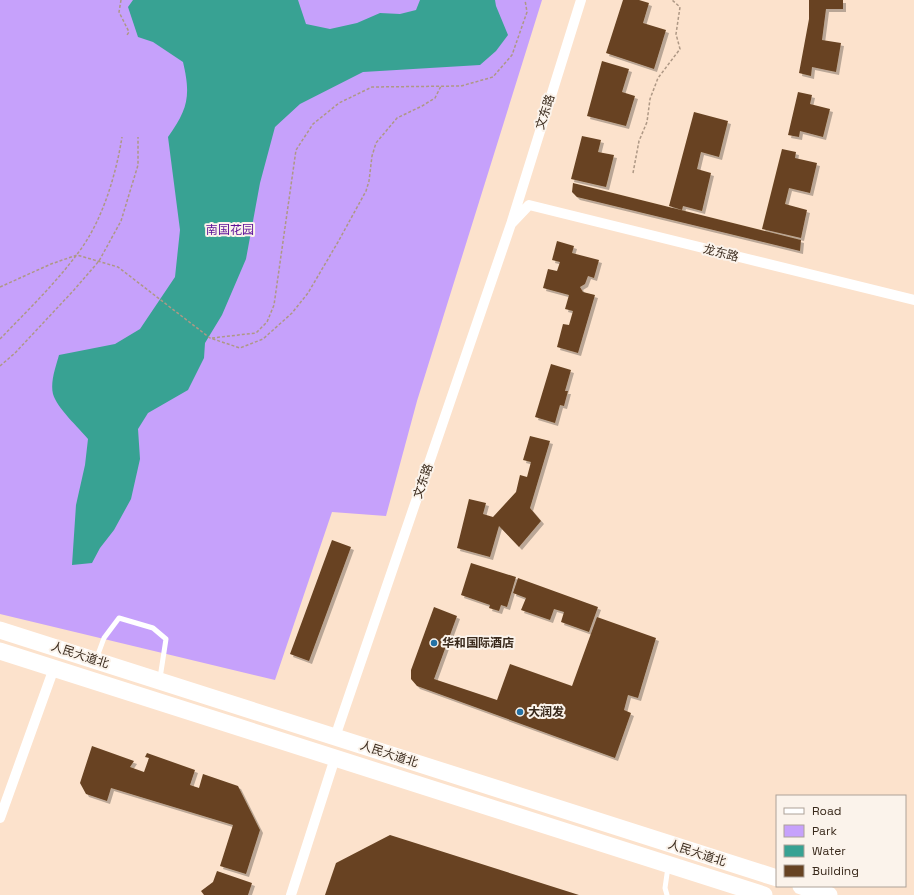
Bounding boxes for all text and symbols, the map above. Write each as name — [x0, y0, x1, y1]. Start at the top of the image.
street label: 文东路 — [532, 92, 558, 132]
park label: 南国花园 — [206, 222, 254, 238]
street label: 龙东路 — [702, 241, 740, 265]
street label: 文东路 — [410, 461, 436, 501]
place label: 华和国际酒店 — [442, 635, 514, 651]
street label: 人民大道北 — [49, 638, 111, 672]
marker: 华和国际酒店 — [429, 638, 439, 648]
place label: 大润发 — [528, 704, 564, 720]
marker: 大润发 — [515, 707, 525, 717]
street label: 人民大道北 — [358, 737, 420, 771]
legend — [776, 795, 906, 887]
text: Road — [812, 803, 841, 819]
text: Park — [812, 823, 837, 839]
street label: 人民大道北 — [666, 836, 728, 870]
text: Water — [812, 843, 846, 859]
text: Building — [812, 863, 859, 879]

